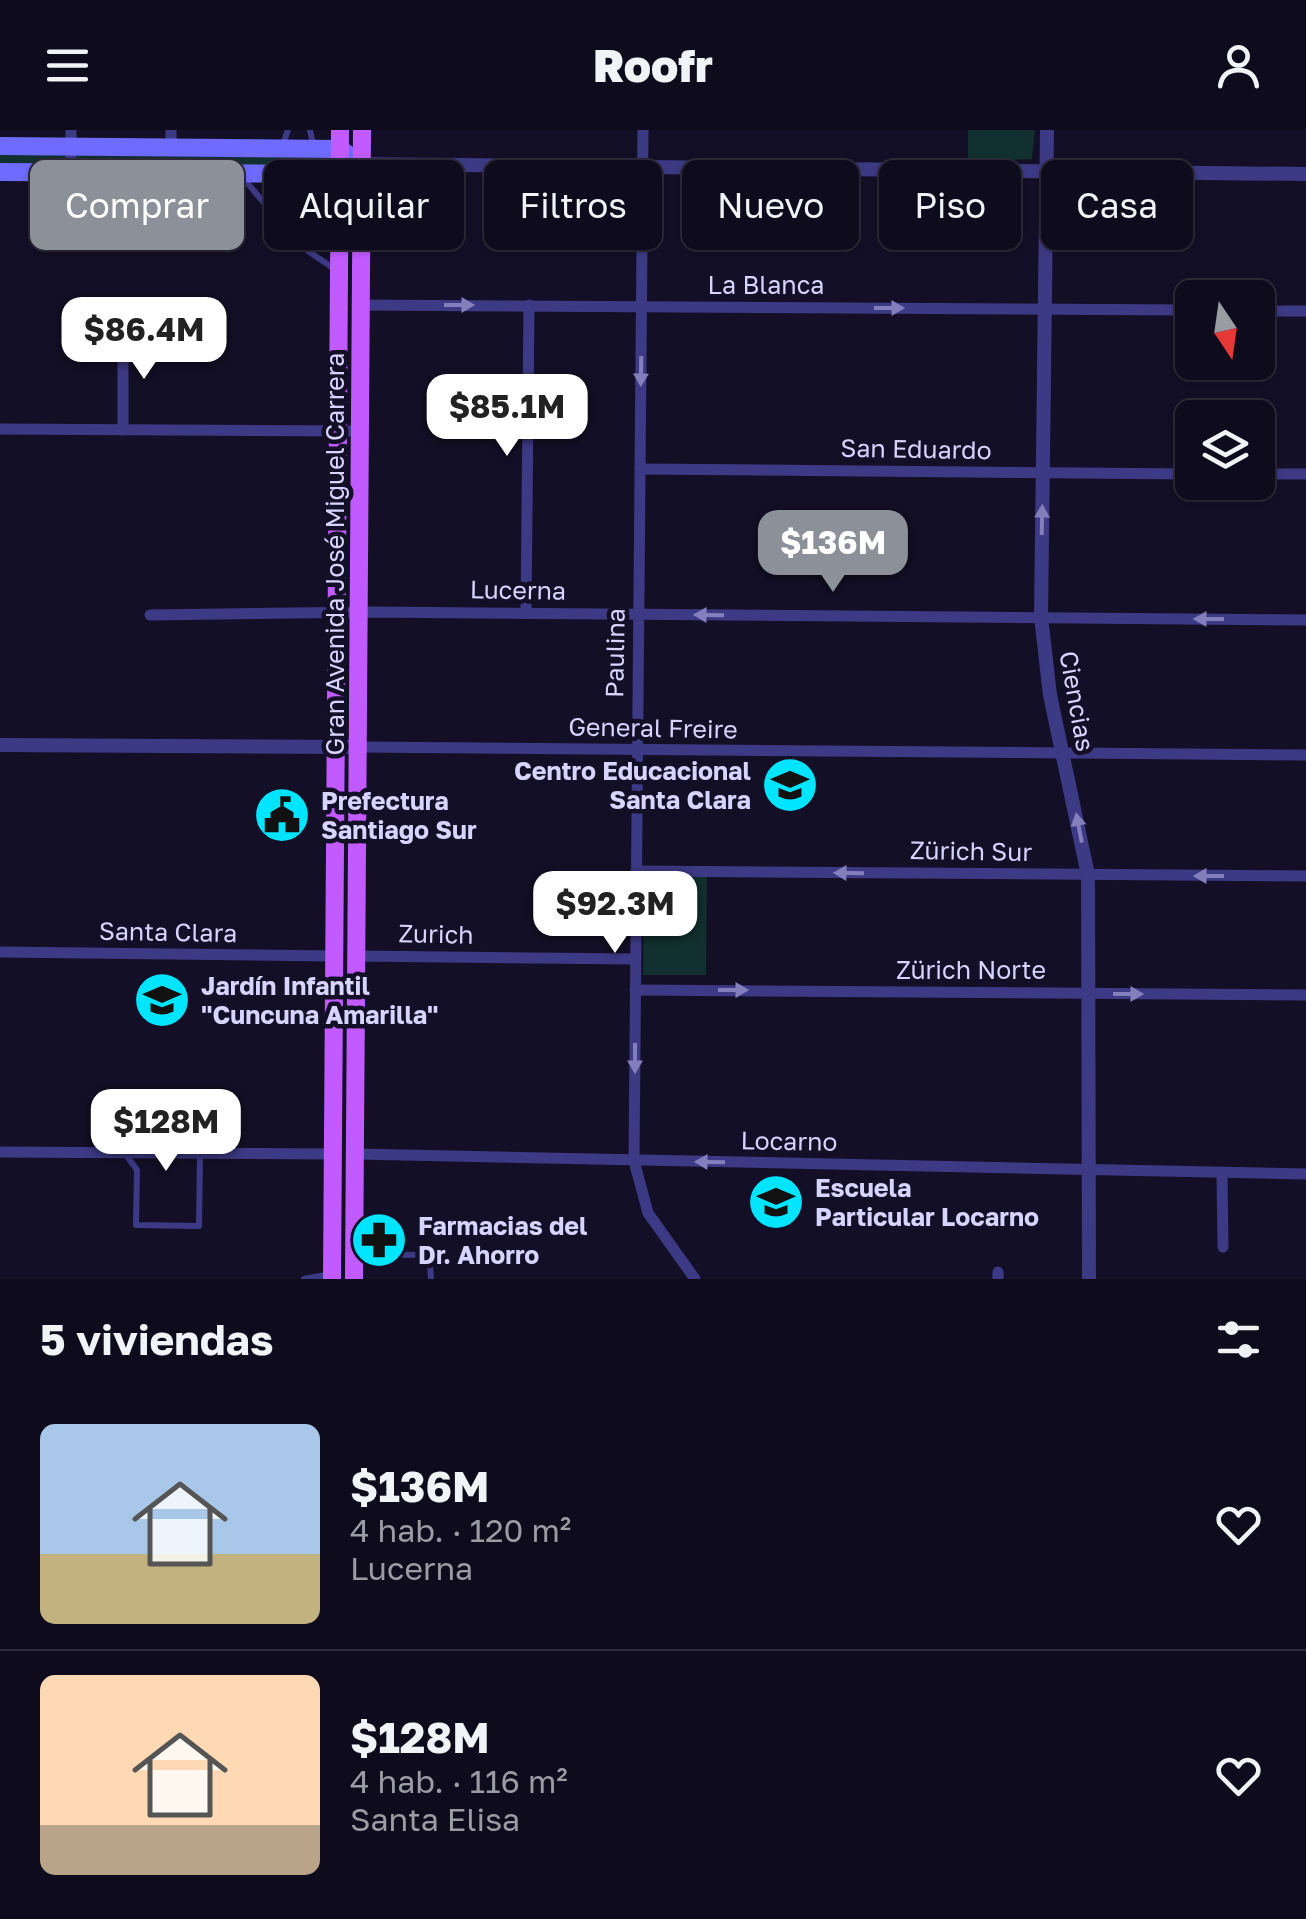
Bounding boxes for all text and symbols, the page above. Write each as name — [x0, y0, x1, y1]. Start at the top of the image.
icon: menu — [40, 38, 95, 93]
text: Roofr — [593, 38, 713, 92]
icon: person — [1211, 38, 1266, 93]
chip: Comprar — [30, 160, 244, 250]
chip: Alquilar — [264, 160, 464, 250]
chip: Filtros — [484, 160, 662, 250]
chip: Nuevo — [682, 160, 859, 250]
chip: Piso — [879, 160, 1021, 250]
chip: Casa — [1041, 160, 1193, 250]
street label: La Blanca — [708, 269, 824, 300]
north arrow — [1175, 280, 1275, 380]
map controls — [1175, 280, 1275, 500]
pin: $86.4M — [63, 297, 225, 382]
one-way arrow — [444, 297, 476, 313]
one-way arrow — [874, 300, 906, 316]
text: $86.4M — [84, 310, 204, 348]
street label: Gran Avenida José Miguel Carrera — [319, 353, 350, 755]
one-way arrow — [633, 356, 649, 388]
pin: $85.1M — [426, 374, 588, 459]
text: $85.1M — [449, 387, 565, 425]
button: layers — [1175, 400, 1275, 500]
street label: San Eduardo — [840, 432, 992, 465]
one-way arrow — [1034, 503, 1050, 535]
pin: $136M — [763, 510, 903, 595]
text: $136M — [780, 523, 886, 561]
street label: Lucerna — [470, 573, 566, 606]
one-way arrow — [692, 607, 724, 623]
street label: Paulina — [598, 608, 631, 698]
one-way arrow — [1192, 611, 1224, 627]
street label: Ciencias — [1053, 648, 1102, 753]
street label: General Freire — [568, 711, 738, 744]
place label: Centro Educacional Santa Clara — [514, 755, 751, 815]
school or university icon: Centro Educacional Santa Clara — [760, 755, 820, 815]
public building icon: Prefectura Santiago Sur — [252, 785, 312, 845]
place label: Prefectura Santiago Sur — [321, 785, 477, 845]
one-way arrow — [1071, 811, 1086, 843]
street label: Zürich Sur — [910, 834, 1033, 867]
one-way arrow — [832, 864, 864, 880]
one-way arrow — [1192, 867, 1224, 883]
pin: $92.3M — [534, 871, 696, 956]
text: $92.3M — [555, 884, 675, 922]
street label: Santa Clara — [99, 915, 237, 948]
street label: Zurich — [398, 917, 474, 950]
street label: Zürich Norte — [896, 954, 1046, 985]
school or university icon: Jardín Infantil "Cuncuna Amarilla" — [132, 970, 192, 1030]
place label: Jardín Infantil "Cuncuna Amarilla" — [201, 970, 439, 1030]
one-way arrow — [717, 983, 749, 999]
one-way arrow — [1112, 986, 1144, 1002]
one-way arrow — [627, 1043, 643, 1075]
pin: $128M — [96, 1089, 236, 1174]
text: $128M — [113, 1102, 219, 1140]
street label: Locarno — [740, 1124, 838, 1157]
one-way arrow — [694, 1154, 726, 1170]
school or university icon: Escuela Particular Locarno — [746, 1172, 806, 1232]
place label: Escuela Particular Locarno — [815, 1172, 1039, 1232]
pharmacy icon: Farmacias del Dr. Ahorro — [349, 1210, 409, 1270]
place label: Farmacias del Dr. Ahorro — [418, 1210, 587, 1270]
icon: filters — [1211, 1312, 1266, 1367]
text: 5 viviendas — [40, 1314, 273, 1364]
text: $136M — [350, 1461, 489, 1511]
icon: home — [120, 1464, 240, 1584]
icon: heart — [1211, 1497, 1266, 1552]
text: 4 hab. · 120 m² — [350, 1511, 571, 1549]
text: Lucerna — [350, 1549, 473, 1587]
text: $128M — [350, 1712, 490, 1762]
icon: home — [120, 1715, 240, 1835]
icon: heart — [1211, 1748, 1266, 1803]
text: 4 hab. · 116 m² — [350, 1762, 568, 1800]
text: Santa Elisa — [350, 1800, 520, 1838]

